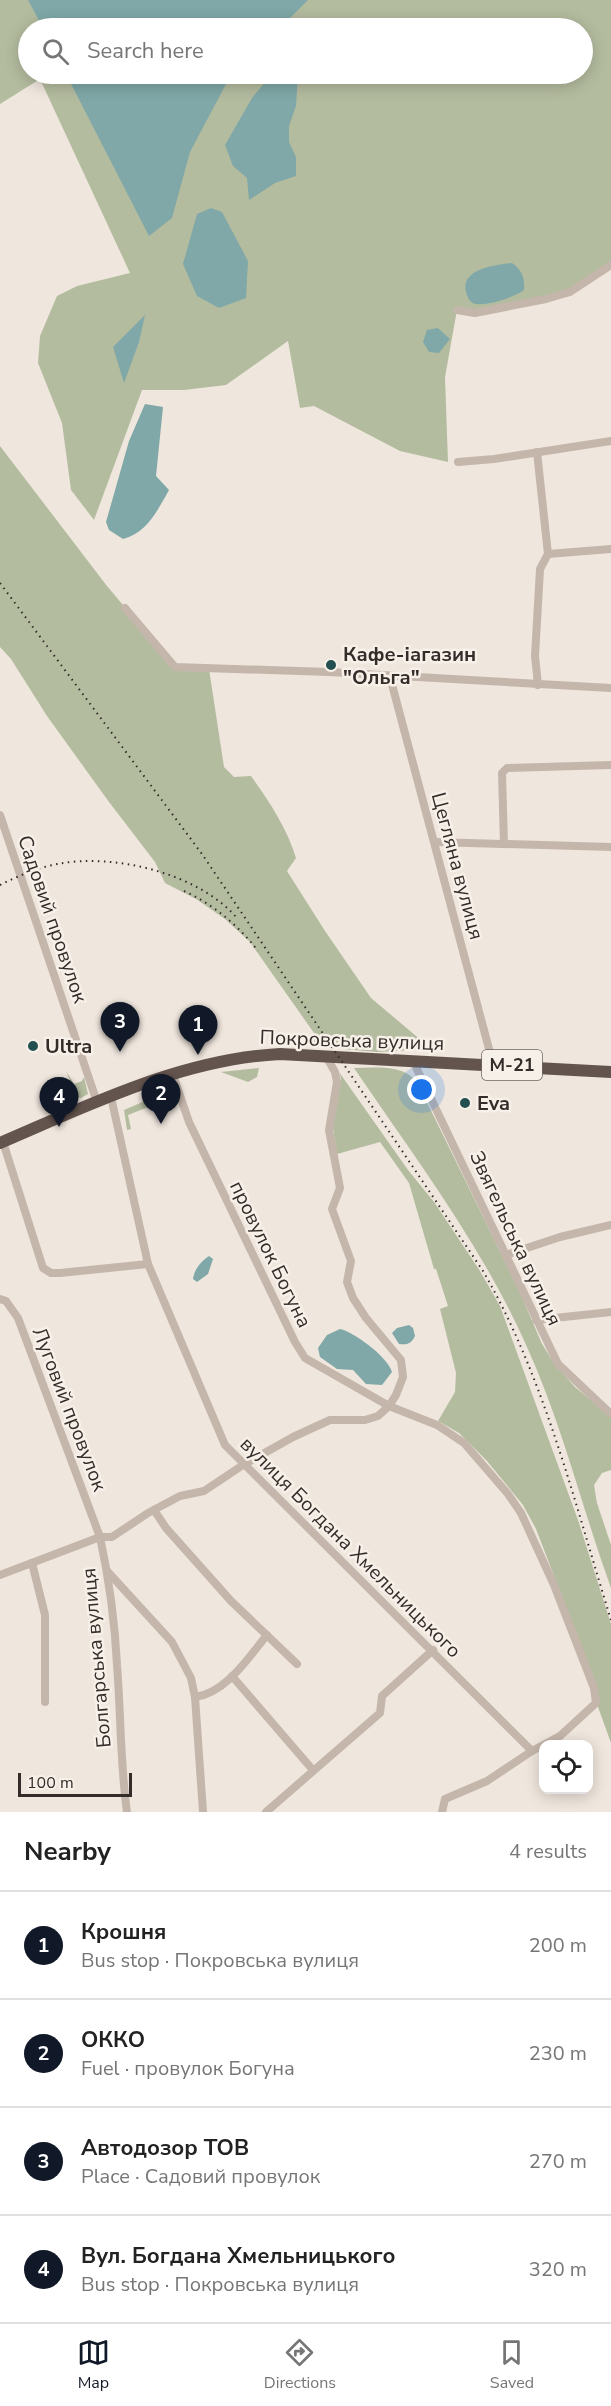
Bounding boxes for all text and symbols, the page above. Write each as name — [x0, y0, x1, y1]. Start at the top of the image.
search box — [18, 18, 593, 84]
icon: search — [39, 35, 72, 68]
text: Search here — [87, 36, 204, 66]
place label: Кафе-іагазин "Ольга" — [343, 641, 476, 691]
marker: Кафе-іагазин "Ольга" — [324, 658, 338, 672]
street label: Цегляна вулиця — [425, 789, 490, 943]
street label: Садовий провулок — [11, 832, 94, 1007]
pin: 3 — [100, 1002, 140, 1052]
pin: 1 — [178, 1006, 218, 1055]
street label: Покровська вулиця — [259, 1024, 445, 1057]
place label: Ultra — [45, 1033, 92, 1060]
marker: Ultra — [26, 1039, 40, 1053]
road number: М-21 — [482, 1050, 542, 1080]
pin: 2 — [142, 1074, 180, 1124]
your location — [407, 1075, 436, 1104]
pin: 4 — [40, 1078, 78, 1127]
place label: Eva — [477, 1090, 510, 1117]
marker: Eva — [458, 1096, 472, 1110]
street label: Звягельська вулиця — [463, 1147, 568, 1330]
street label: провулок Богуна — [223, 1176, 318, 1332]
street label: Луговий провулок — [26, 1323, 113, 1496]
street label: вулиця Богдана Хмельницького — [234, 1431, 467, 1664]
street label: Болгарська вулиця — [75, 1567, 118, 1749]
map controls — [539, 1740, 593, 1794]
button: locate — [539, 1740, 593, 1794]
scale bar — [18, 1770, 132, 1798]
text: 100 m — [27, 1772, 74, 1794]
text: Nearby — [24, 1834, 111, 1869]
text: 4 results — [509, 1838, 587, 1865]
text: Крошня — [81, 1917, 166, 1947]
text: 1 — [38, 1932, 50, 1959]
text: 200 m — [529, 1932, 587, 1959]
text: Bus stop · Покровська вулиця — [81, 1947, 359, 1974]
text: ОККО — [81, 2025, 145, 2055]
text: 2 — [38, 2040, 50, 2067]
text: 230 m — [529, 2040, 587, 2067]
text: Fuel · провулок Богуна — [81, 2055, 295, 2082]
text: Автодозор ТОВ — [81, 2133, 249, 2163]
text: 3 — [38, 2148, 50, 2175]
text: 270 m — [529, 2148, 587, 2175]
text: Place · Садовий провулок — [81, 2163, 320, 2190]
text: Вул. Богдана Хмельницького — [81, 2241, 396, 2271]
text: 4 — [38, 2256, 50, 2283]
text: 320 m — [529, 2256, 587, 2283]
text: Bus stop · Покровська вулиця — [81, 2271, 359, 2298]
tab: Map — [77, 2336, 110, 2394]
tab: Directions — [264, 2336, 336, 2394]
tab: Saved — [490, 2336, 534, 2394]

